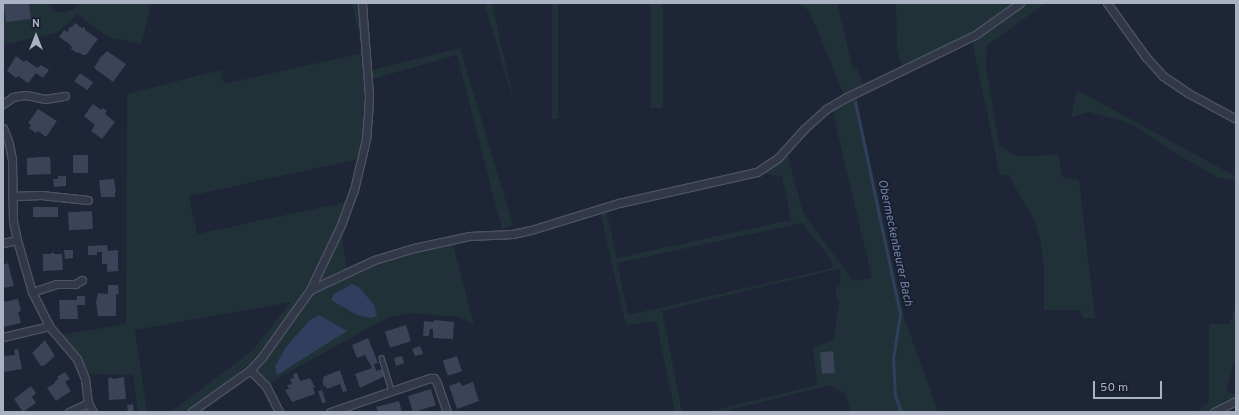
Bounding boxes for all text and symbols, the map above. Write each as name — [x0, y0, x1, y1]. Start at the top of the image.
north arrow — [16, 16, 56, 56]
text: N — [32, 17, 40, 31]
water label: Obermeckenbeurer Bach — [874, 178, 914, 308]
scale bar — [1095, 373, 1164, 399]
text: 50 m — [1100, 380, 1128, 396]

